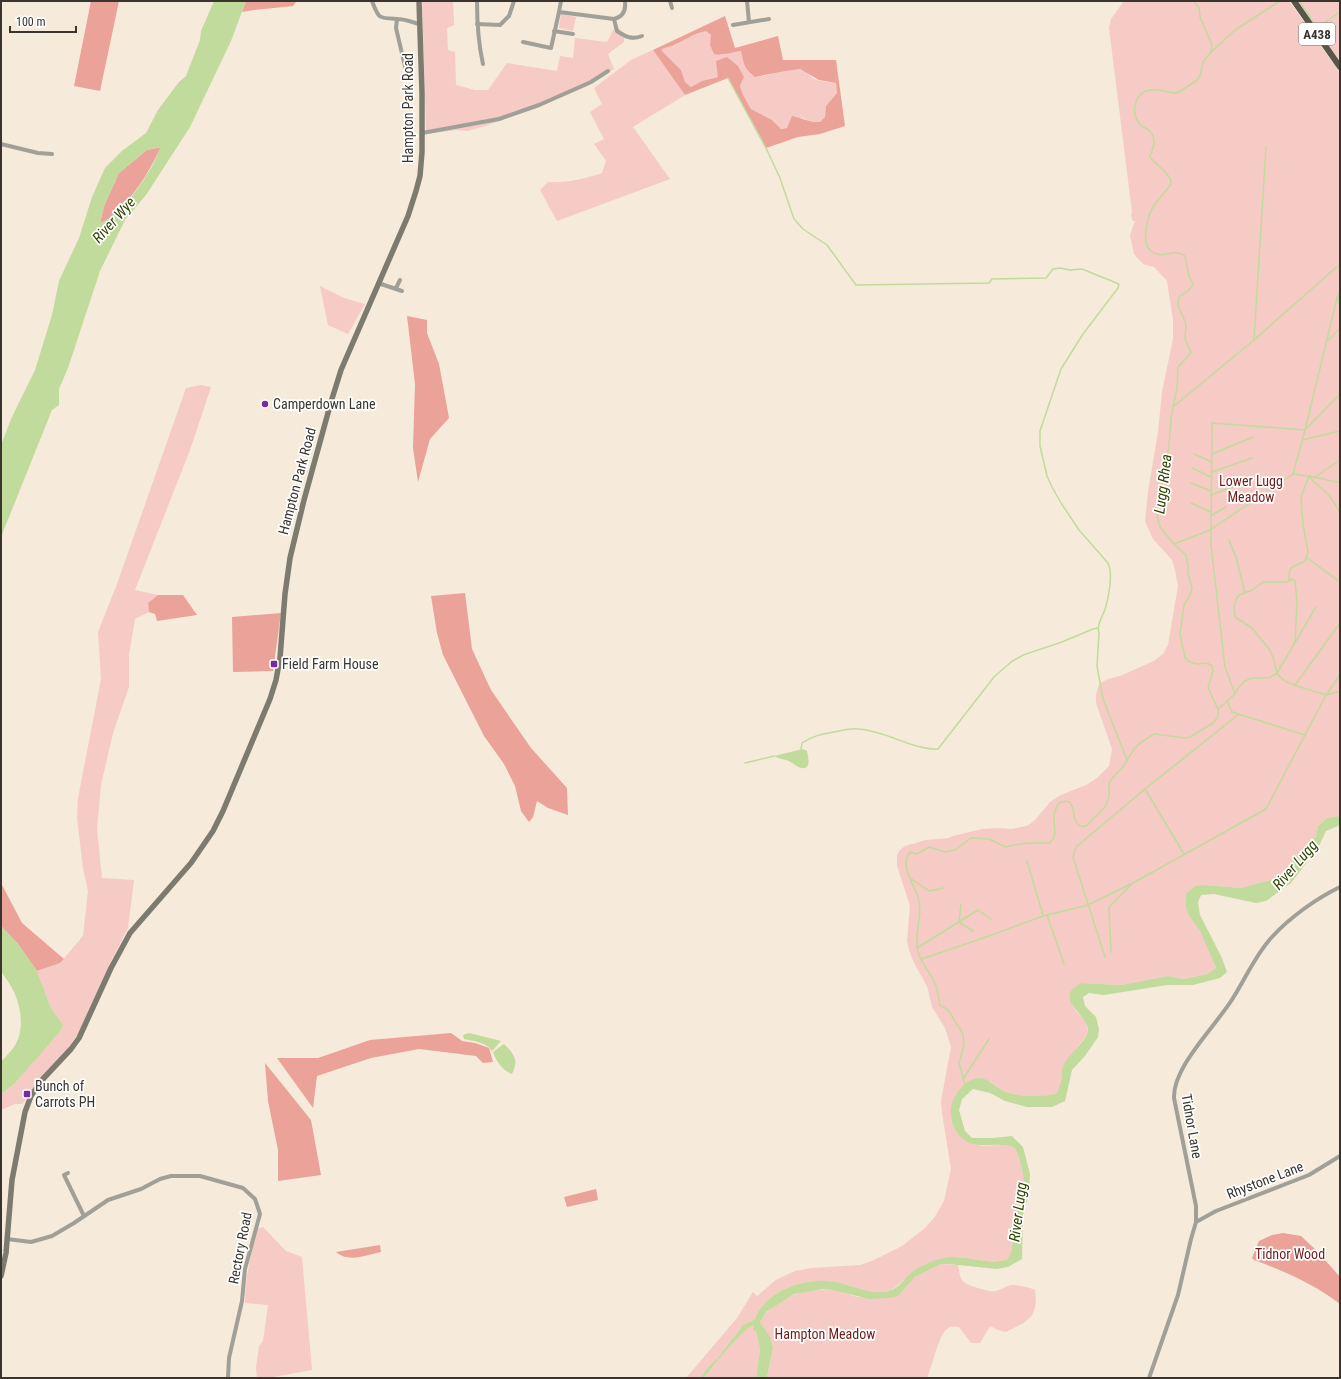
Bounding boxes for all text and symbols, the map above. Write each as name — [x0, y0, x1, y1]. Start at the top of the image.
scale bar — [10, 8, 76, 34]
text: 100 m — [16, 15, 46, 29]
road number: A438 — [1299, 23, 1335, 45]
street label: Hampton Park Road — [400, 53, 416, 163]
water label: River Wye — [89, 193, 139, 247]
place label: Camperdown Lane — [273, 396, 376, 412]
marker: Camperdown Lane — [260, 399, 270, 409]
street label: Hampton Park Road — [275, 426, 319, 536]
water label: Lugg Rhea — [1150, 453, 1176, 515]
park label: Lower Lugg Meadow — [1219, 473, 1283, 505]
place label: Field Farm House — [282, 656, 379, 672]
marker: Field Farm House — [269, 659, 279, 669]
water label: River Lugg — [1269, 837, 1321, 893]
place label: Bunch of Carrots PH — [35, 1078, 95, 1110]
marker: Bunch of Carrots PH — [22, 1089, 32, 1099]
street label: Tidnor Lane — [1178, 1092, 1206, 1160]
street label: Rhystone Lane — [1224, 1158, 1306, 1202]
water label: River Lugg — [1005, 1181, 1031, 1243]
street label: Rectory Road — [225, 1211, 255, 1285]
park label: Tidnor Wood — [1255, 1246, 1325, 1262]
park label: Hampton Meadow — [775, 1326, 875, 1342]

